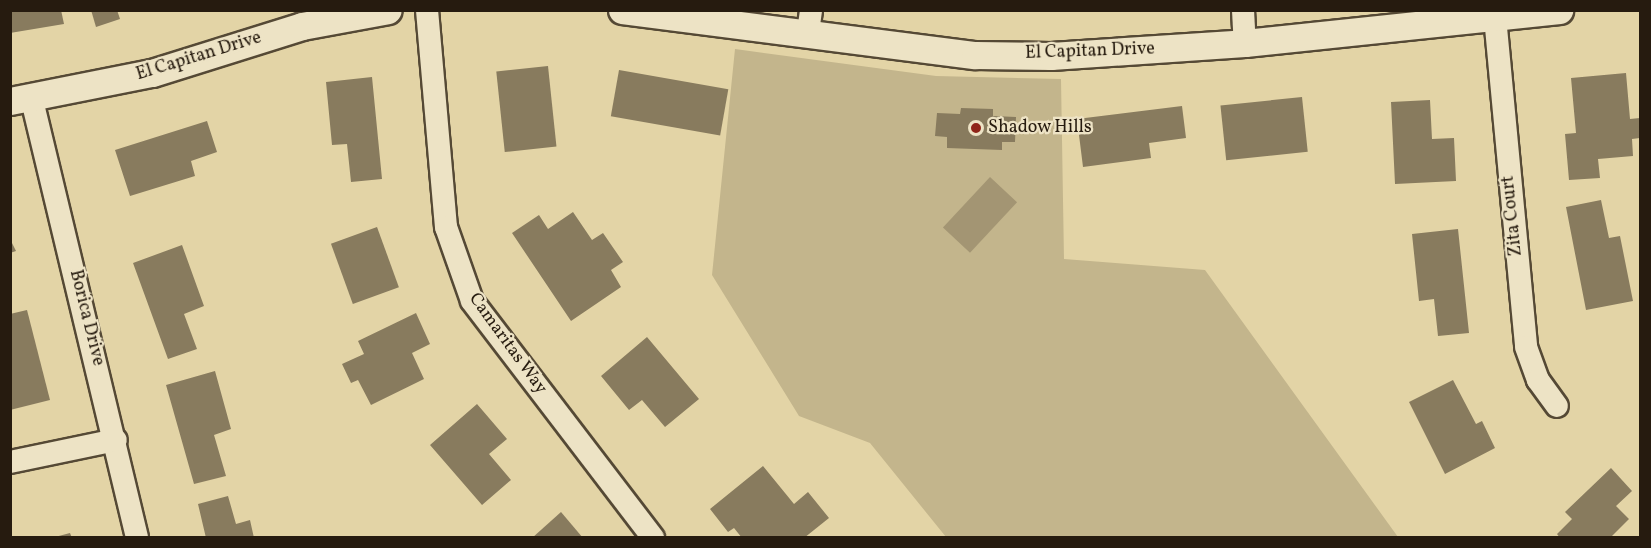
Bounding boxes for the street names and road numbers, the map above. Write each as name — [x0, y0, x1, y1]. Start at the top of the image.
street label: El Capitan Drive — [134, 28, 264, 86]
street label: El Capitan Drive — [1025, 39, 1155, 65]
street label: Zita Court — [1498, 175, 1528, 257]
street label: Borica Drive — [64, 268, 108, 368]
street label: Camaritas Way — [463, 289, 551, 399]

